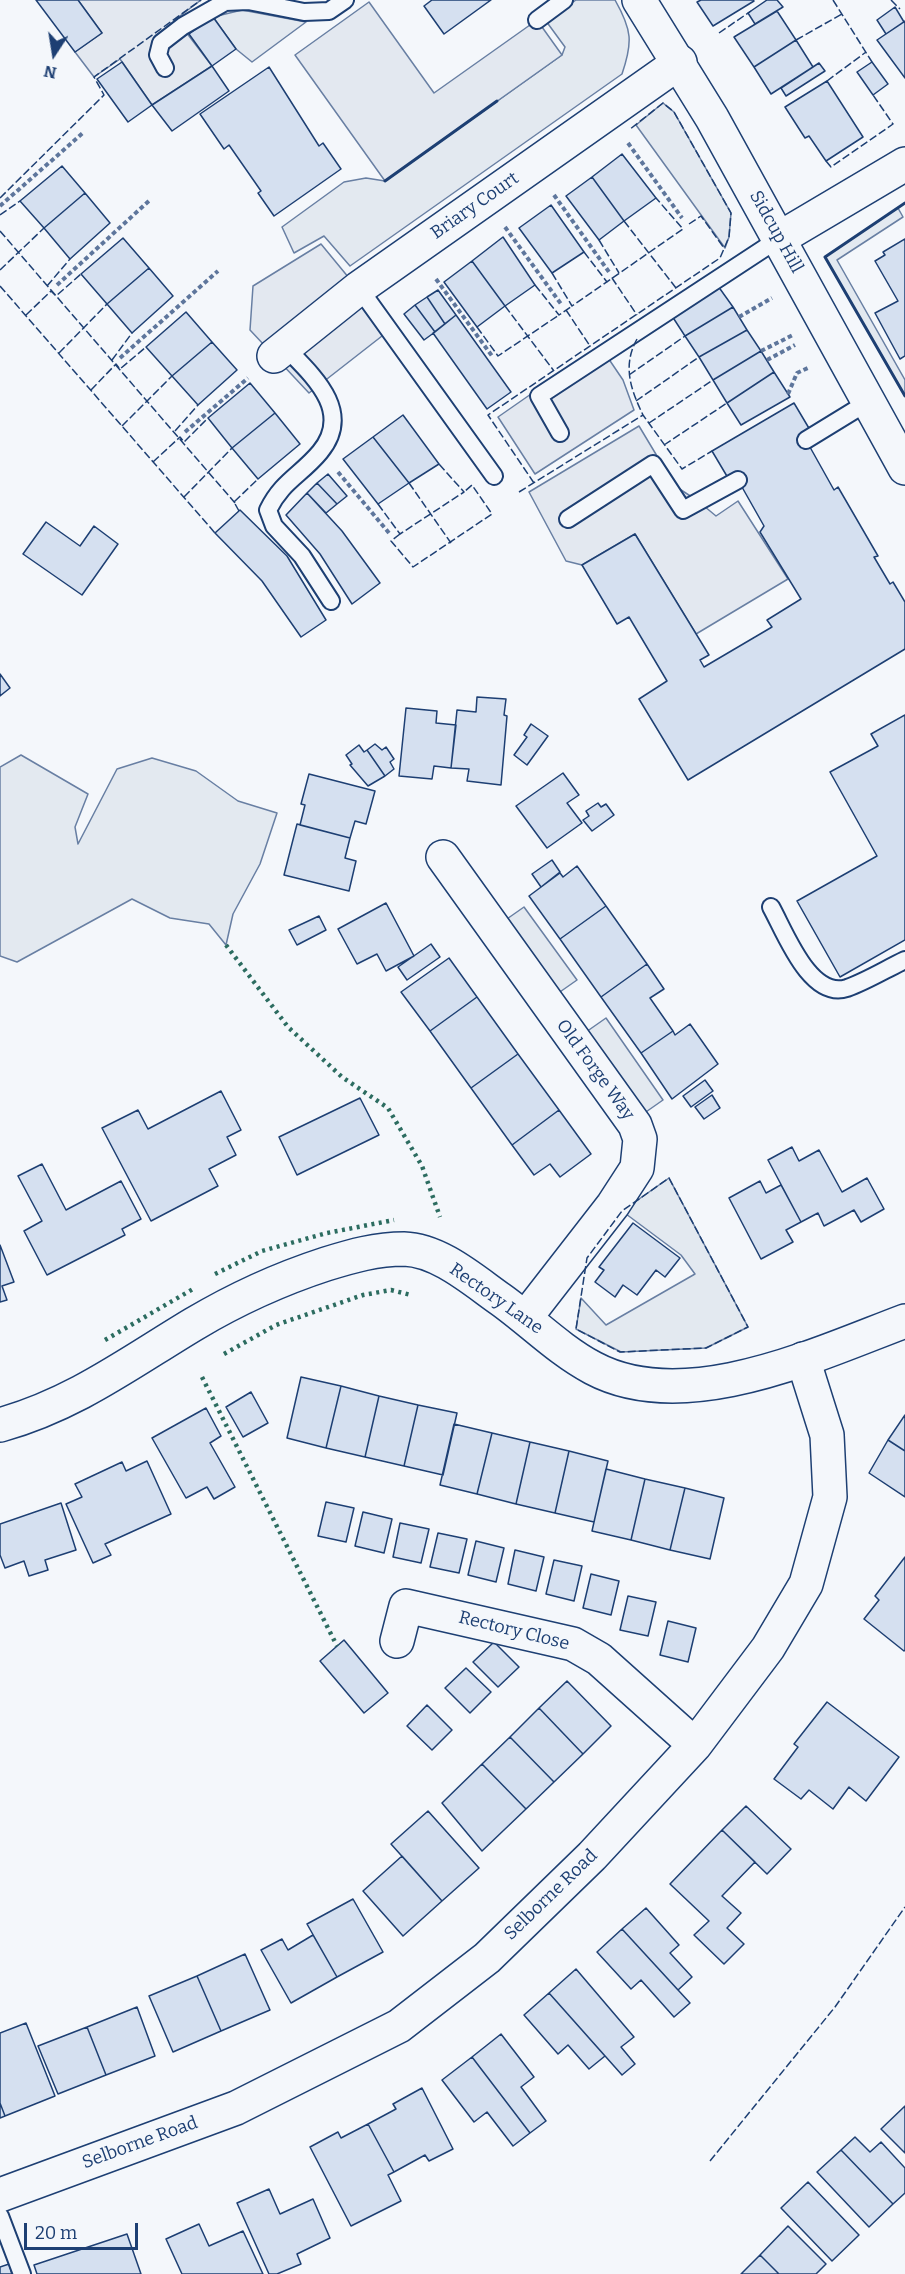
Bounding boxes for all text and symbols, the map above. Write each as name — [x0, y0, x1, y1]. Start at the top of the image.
north arrow — [24, 24, 84, 84]
text: N — [42, 62, 58, 83]
street label: Briary Court — [427, 168, 523, 244]
street label: Sidcup Hill — [745, 187, 807, 277]
street label: Old Forge Way — [551, 1016, 639, 1124]
street label: Rectory Lane — [445, 1259, 547, 1339]
street label: Rectory Close — [456, 1607, 572, 1655]
street label: Selborne Road — [500, 1845, 602, 1945]
street label: Selborne Road — [79, 2112, 201, 2174]
scale bar — [27, 2211, 141, 2249]
text: 20 m — [35, 2222, 77, 2244]

